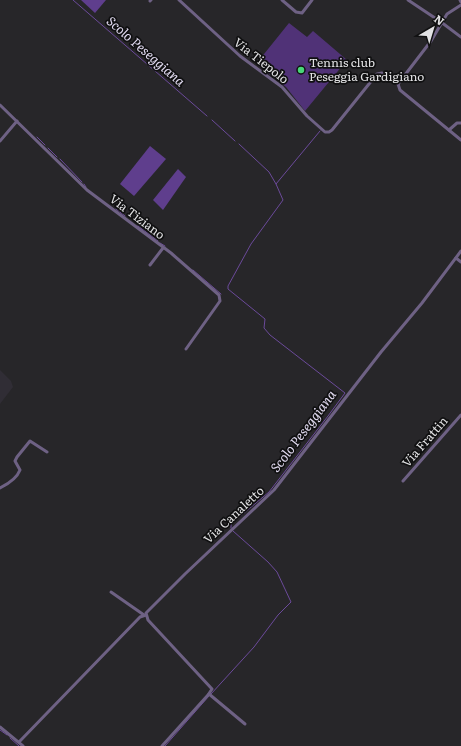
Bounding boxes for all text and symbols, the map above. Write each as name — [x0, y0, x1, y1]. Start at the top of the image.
north arrow — [413, 8, 453, 48]
text: N — [431, 10, 448, 28]
water label: Scolo Peseggiana — [103, 11, 190, 90]
street label: Via Tiepolo — [230, 33, 293, 87]
place label: Tennis club Peseggia Gardigiano — [309, 53, 424, 85]
marker: Tennis club Peseggia Gardigiano — [296, 65, 306, 75]
street label: Via Tiziano — [106, 189, 169, 243]
water label: Scolo Peseggiana — [265, 385, 340, 476]
street label: Via Frattin — [397, 412, 451, 471]
street label: Via Canaletto — [199, 481, 268, 547]

